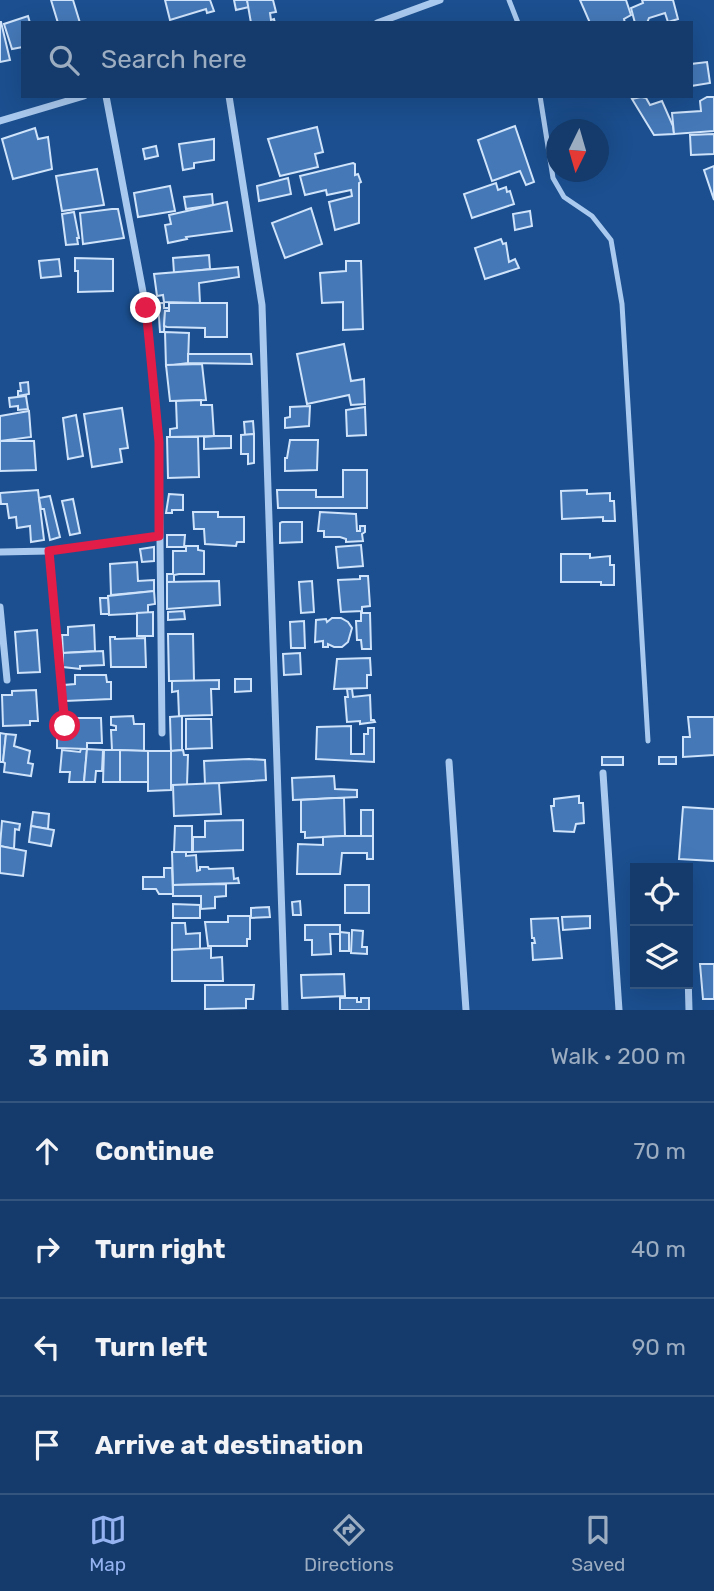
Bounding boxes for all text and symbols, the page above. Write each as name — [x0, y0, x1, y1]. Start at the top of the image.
search box — [21, 21, 693, 98]
icon: search — [45, 41, 83, 79]
text: Search here — [101, 44, 247, 75]
north arrow — [546, 119, 609, 182]
route end — [130, 292, 161, 323]
route start — [49, 710, 80, 741]
map controls — [630, 863, 693, 989]
button: locate — [630, 863, 693, 926]
button: layers — [630, 926, 693, 989]
text: 3 min — [28, 1038, 110, 1074]
text: Walk · 200 m — [551, 1042, 686, 1070]
icon: ahead — [28, 1132, 66, 1170]
text: Continue — [95, 1136, 214, 1167]
text: 70 m — [634, 1137, 686, 1165]
icon: right — [28, 1230, 66, 1268]
text: Turn right — [95, 1234, 225, 1265]
text: 40 m — [631, 1235, 686, 1263]
icon: left — [28, 1328, 66, 1366]
text: Turn left — [95, 1332, 207, 1363]
text: 90 m — [632, 1333, 686, 1361]
icon: arrive — [28, 1426, 66, 1464]
text: Arrive at destination — [95, 1430, 363, 1461]
tab: Map — [89, 1511, 127, 1576]
tab: Directions — [304, 1511, 394, 1576]
tab: Saved — [571, 1511, 625, 1576]

